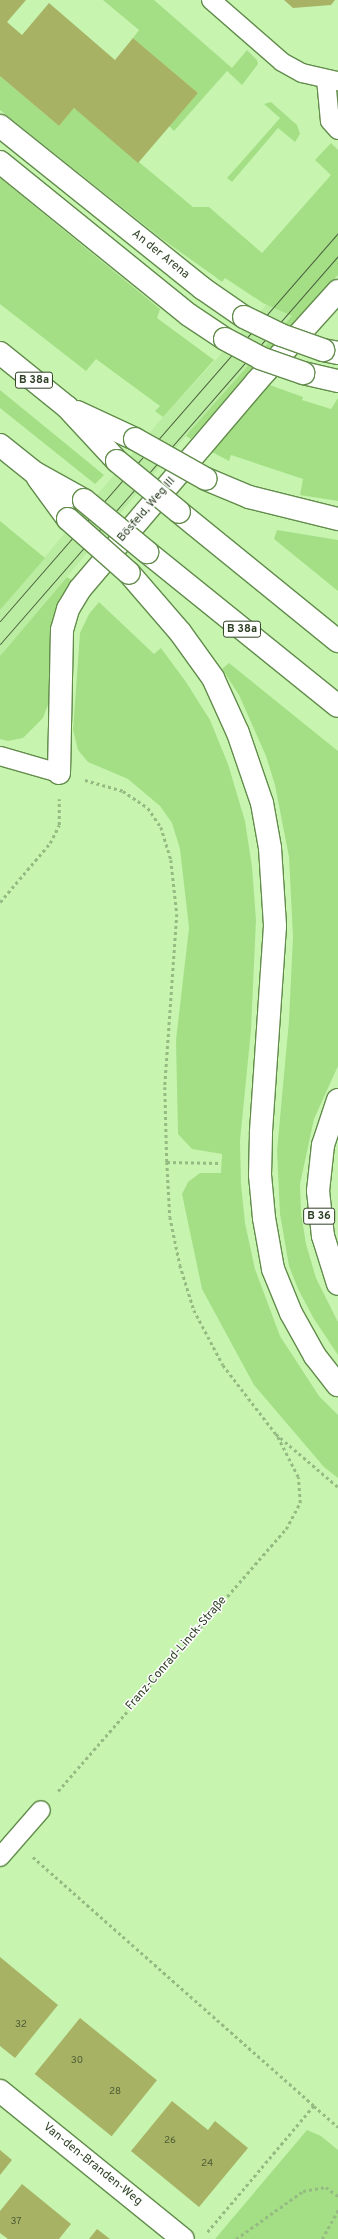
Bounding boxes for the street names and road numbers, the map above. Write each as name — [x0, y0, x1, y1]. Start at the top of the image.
street label: An der Arena — [128, 227, 192, 283]
road number: B 38a — [14, 371, 54, 389]
street label: Bösfeld, Weg III — [115, 474, 179, 546]
road number: B 38a — [222, 620, 262, 638]
road number: B 36 — [303, 1207, 335, 1225]
street label: Franz-Conrad-Linck-Straße — [124, 1594, 230, 1714]
street label: Van-den-Branden-Weg — [39, 2121, 145, 2209]

